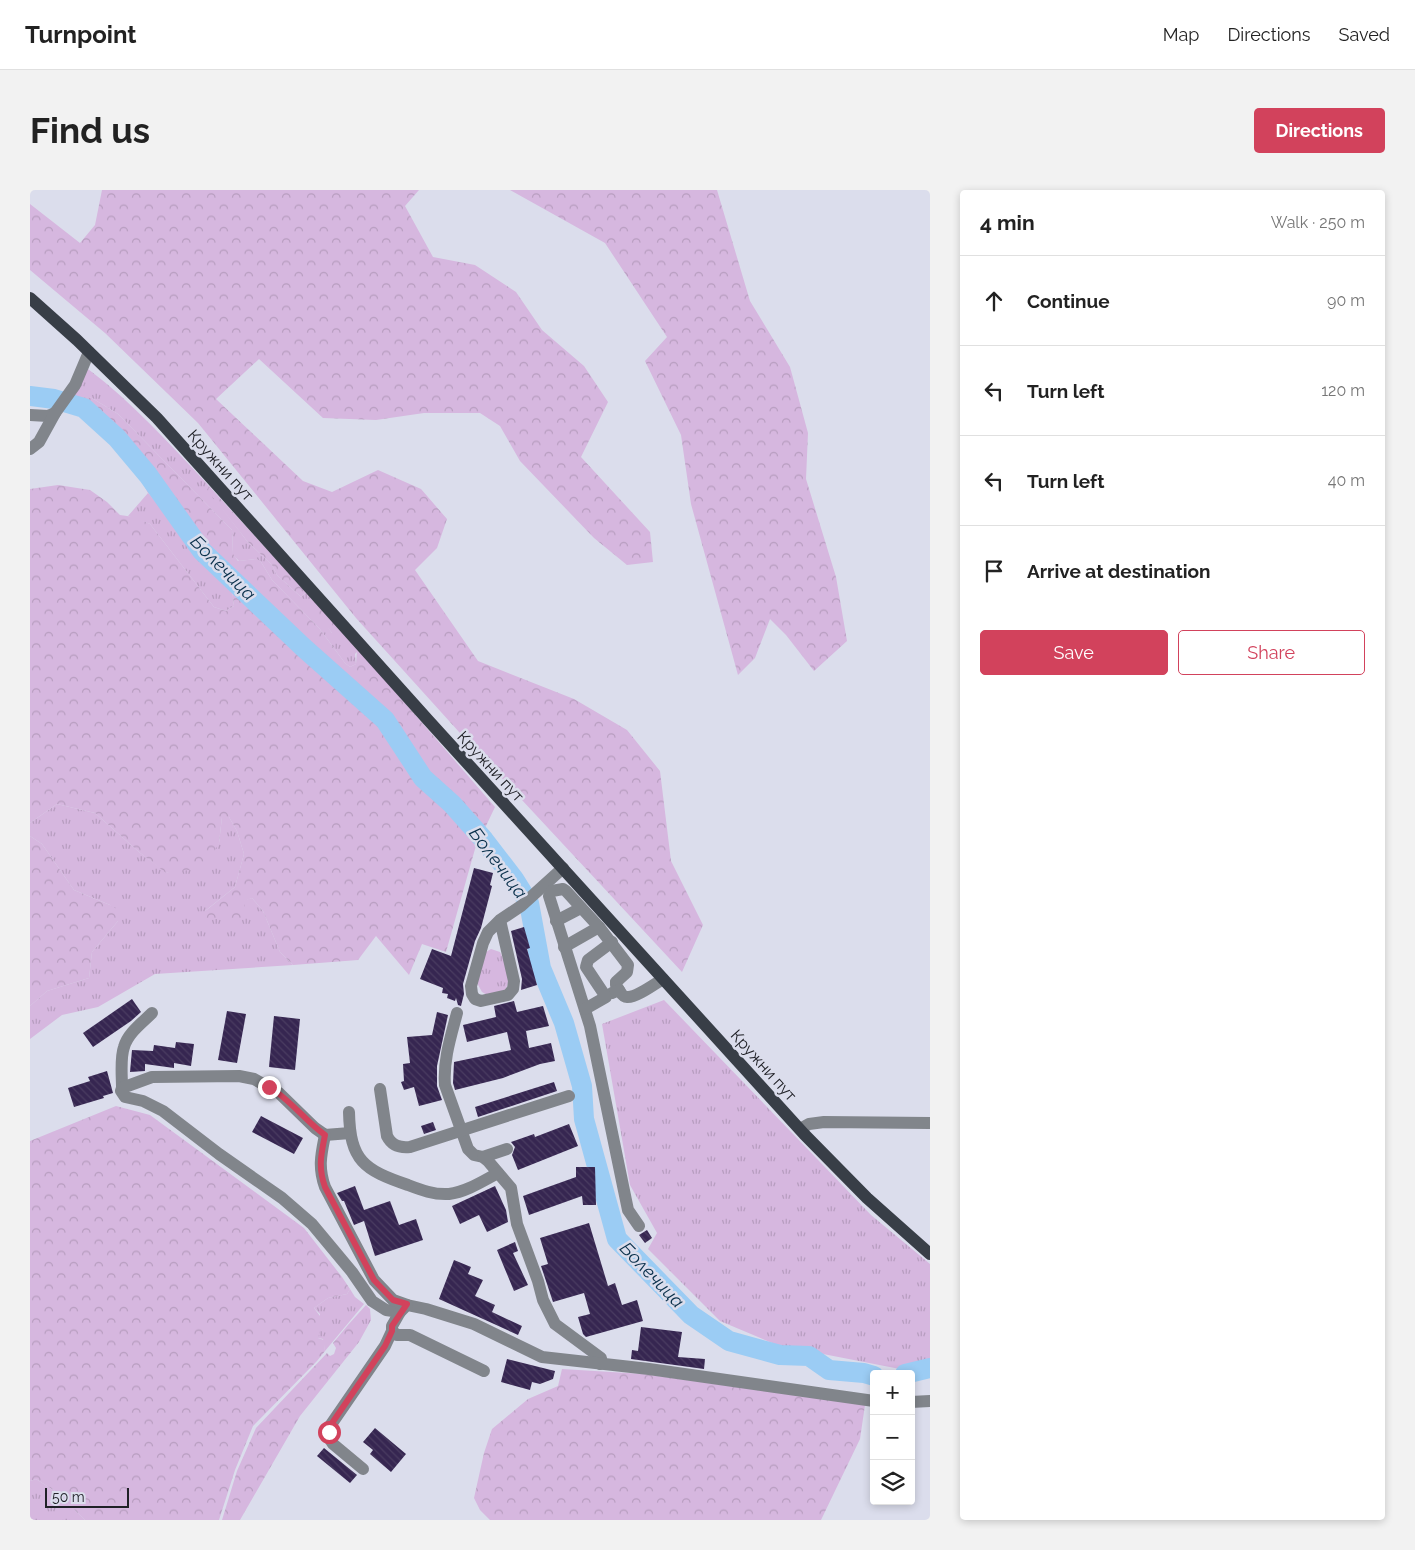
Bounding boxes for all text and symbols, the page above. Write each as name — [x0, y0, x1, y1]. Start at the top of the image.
text: Turnpoint — [25, 20, 137, 49]
text: Map — [1163, 24, 1199, 45]
text: Directions — [1227, 24, 1311, 45]
text: Saved — [1339, 24, 1390, 45]
button: Directions — [1254, 108, 1385, 153]
text: Find us — [30, 110, 150, 151]
text: 4 min — [980, 210, 1035, 235]
text: Walk · 250 m — [1271, 213, 1365, 232]
icon: ahead — [980, 287, 1008, 315]
text: Continue — [1027, 290, 1110, 312]
text: 90 m — [1327, 291, 1365, 310]
icon: left — [980, 377, 1008, 405]
text: Turn left — [1027, 380, 1104, 402]
text: 120 m — [1321, 381, 1365, 400]
street label: Кружни пут — [184, 426, 258, 505]
icon: left — [980, 467, 1008, 495]
text: Turn left — [1027, 470, 1104, 492]
text: 40 m — [1328, 471, 1365, 490]
water label: Болечица — [186, 531, 260, 605]
icon: arrive — [980, 557, 1008, 585]
text: Arrive at destination — [1027, 560, 1211, 582]
button: Save — [980, 630, 1168, 675]
button: Share — [1178, 630, 1365, 675]
street label: Кружни пут — [453, 727, 528, 806]
water label: Болечица — [465, 823, 532, 902]
street label: Кружни пут — [727, 1026, 801, 1105]
route end — [258, 1076, 281, 1099]
water label: Болечица — [616, 1237, 689, 1312]
map controls — [870, 1370, 915, 1505]
button: + — [870, 1370, 915, 1415]
button: − — [870, 1415, 915, 1460]
route start — [318, 1421, 341, 1444]
button: layers — [870, 1460, 915, 1505]
scale bar — [45, 1485, 129, 1508]
text: 50 m — [52, 1489, 85, 1505]

